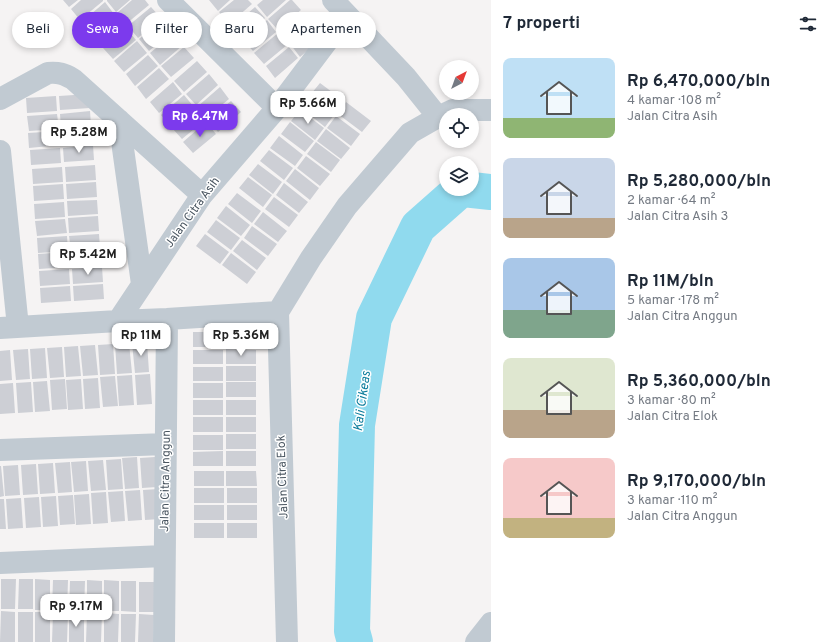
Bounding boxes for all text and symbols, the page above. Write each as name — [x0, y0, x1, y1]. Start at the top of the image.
chip: Beli — [12, 12, 64, 48]
chip: Sewa — [72, 12, 133, 48]
chip: Filter — [141, 12, 202, 48]
chip: Baru — [210, 12, 268, 48]
chip: Apartemen — [276, 12, 376, 48]
text: 7 properti — [503, 13, 580, 35]
icon: filters — [797, 13, 819, 35]
north arrow — [439, 60, 479, 100]
map controls — [439, 60, 479, 196]
text: Rp 6,470,000/bln — [627, 71, 770, 93]
icon: home — [535, 74, 583, 122]
pin: Rp 5.66M — [267, 91, 349, 125]
text: 4 kamar · 108 m² — [627, 93, 721, 109]
text: Rp 5.66M — [279, 96, 337, 112]
pin: Rp 6.47M — [159, 104, 241, 138]
button: locate — [439, 108, 479, 148]
text: Rp 6.47M — [172, 109, 228, 125]
text: Jalan Citra Asih — [627, 109, 717, 125]
pin: Rp 5.28M — [38, 120, 120, 154]
text: Rp 5.28M — [50, 125, 108, 141]
button: layers — [439, 156, 479, 196]
text: Rp 5,280,000/bln — [627, 171, 771, 193]
street label: Jalan Citra Asih — [162, 174, 224, 251]
icon: home — [535, 174, 583, 222]
text: 2 kamar · 64 m² — [627, 193, 715, 209]
text: Jalan Citra Asih 3 — [627, 209, 728, 225]
pin: Rp 5.42M — [47, 242, 129, 276]
text: Rp 5.42M — [59, 247, 117, 263]
text: Rp 11M/bln — [627, 271, 714, 293]
icon: home — [535, 274, 583, 322]
text: 5 kamar · 178 m² — [627, 293, 719, 309]
text: Jalan Citra Anggun — [627, 309, 738, 325]
pin: Rp 11M — [108, 323, 174, 357]
pin: Rp 5.36M — [200, 323, 282, 357]
text: Rp 11M — [121, 328, 161, 344]
text: Rp 5.36M — [212, 328, 270, 344]
water label: Kali Cikeas — [351, 370, 375, 432]
text: Rp 5,360,000/bln — [627, 371, 771, 393]
icon: home — [535, 374, 583, 422]
text: 3 kamar · 80 m² — [627, 393, 716, 409]
text: Jalan Citra Elok — [627, 409, 718, 425]
street label: Jalan Citra Anggun — [157, 430, 175, 532]
street label: Jalan Citra Elok — [274, 435, 292, 519]
text: Rp 9,170,000/bln — [627, 471, 766, 493]
icon: home — [535, 474, 583, 522]
text: 3 kamar · 110 m² — [627, 493, 718, 509]
text: Jalan Citra Anggun — [627, 509, 738, 525]
pin: Rp 9.17M — [35, 594, 117, 628]
text: Rp 9.17M — [49, 599, 103, 615]

